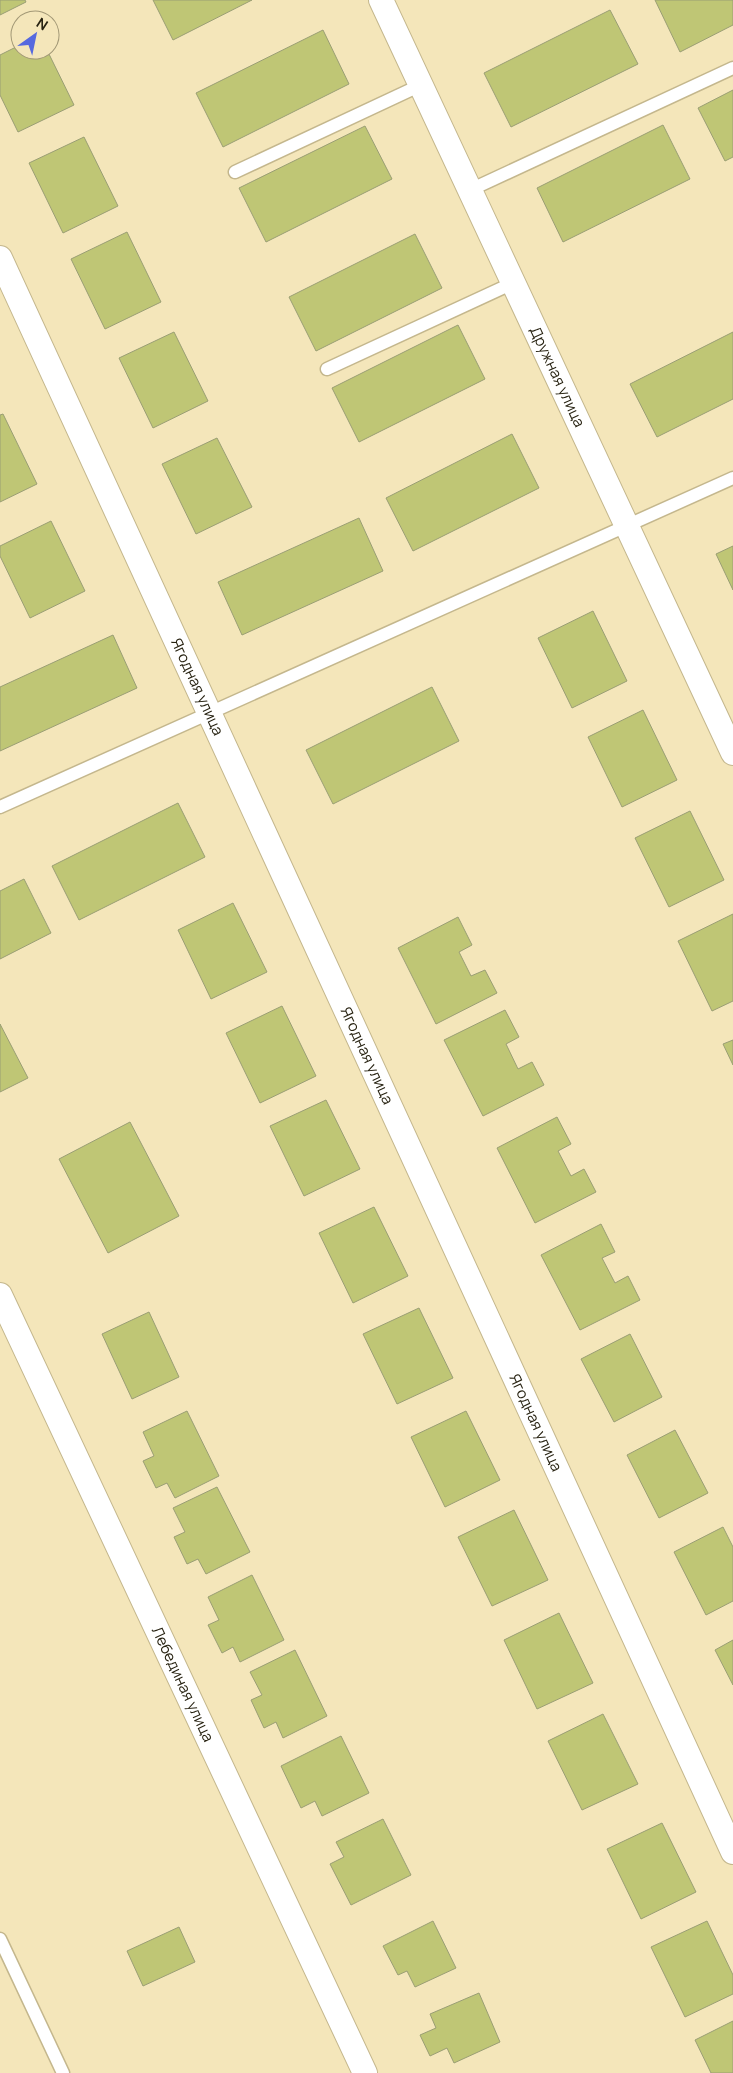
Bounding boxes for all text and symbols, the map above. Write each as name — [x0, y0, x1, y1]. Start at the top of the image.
north arrow — [10, 10, 60, 60]
text: N — [33, 13, 52, 34]
street label: Дружная улица — [525, 323, 590, 430]
street label: Ягодная улица — [166, 634, 229, 739]
street label: Ягодная улица — [336, 1003, 399, 1108]
street label: Ягодная улица — [505, 1370, 568, 1475]
street label: Лебединая улица — [147, 1623, 219, 1745]

